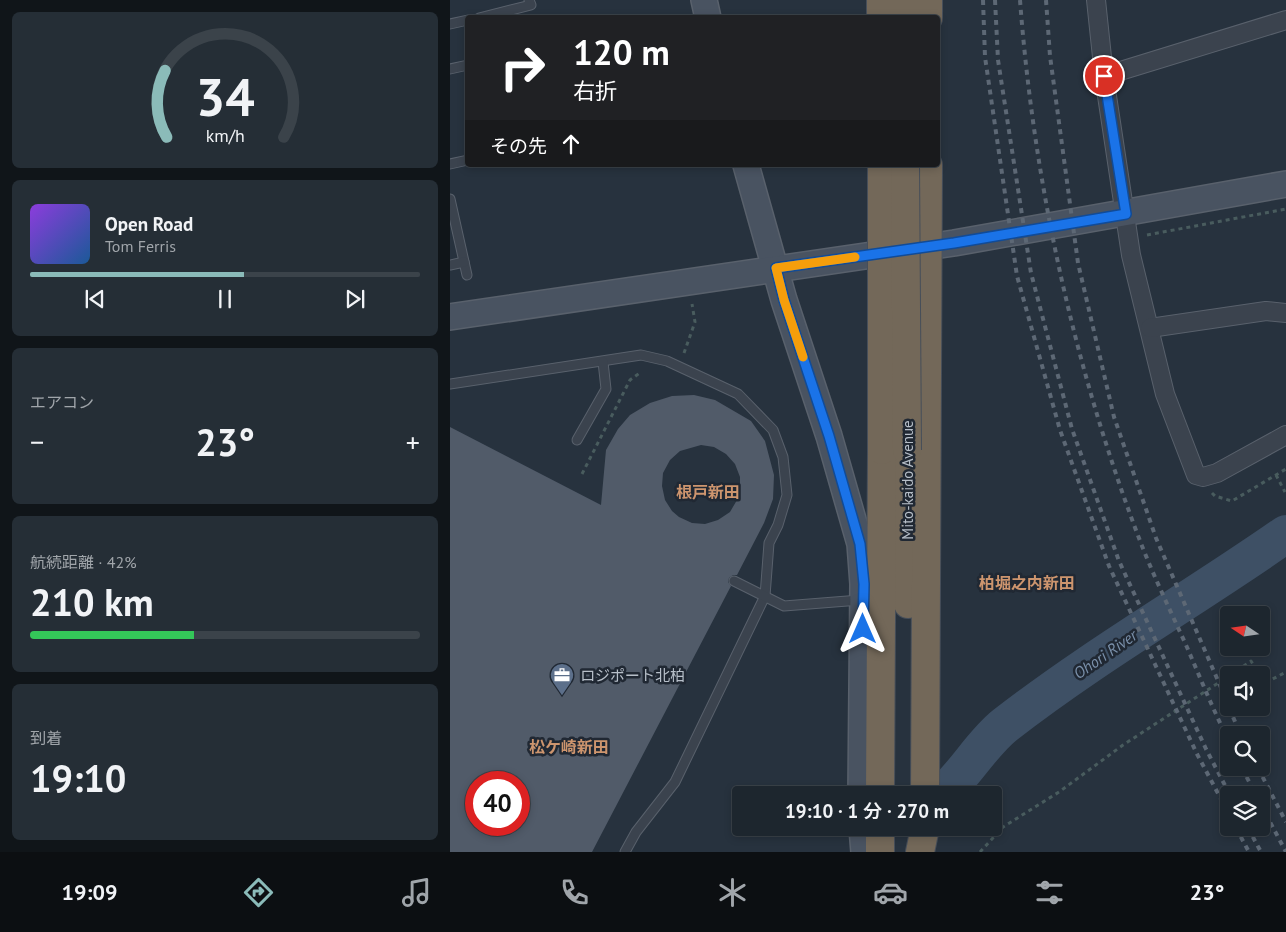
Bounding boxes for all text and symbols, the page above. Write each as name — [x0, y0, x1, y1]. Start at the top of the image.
text: 120 m — [573, 29, 670, 75]
icon: right — [490, 35, 555, 100]
pin — [1083, 55, 1125, 97]
icon: arrive — [1090, 62, 1118, 90]
text: 34 — [196, 63, 254, 130]
text: 右折 — [573, 77, 617, 105]
text: km/h — [205, 124, 245, 147]
icon: ahead — [557, 130, 585, 158]
text: その先 — [490, 134, 547, 158]
text: Open Road — [105, 212, 193, 236]
text: Tom Ferris — [105, 236, 176, 256]
icon: previous — [81, 285, 109, 313]
icon: pause — [211, 285, 239, 313]
icon: next — [341, 285, 369, 313]
text: エアコン — [30, 392, 94, 412]
text: 23° — [195, 417, 255, 466]
street label: Mito-kaido Avenue — [898, 420, 917, 540]
text: − — [30, 423, 44, 460]
text: + — [406, 423, 420, 460]
district label: 根戸新田 — [676, 482, 740, 502]
text: 航続距離 · 42% — [30, 552, 137, 572]
district label: 柏堀之内新田 — [979, 573, 1075, 593]
text: 210 km — [30, 577, 154, 626]
position arrow — [836, 602, 888, 654]
north arrow — [1220, 606, 1270, 656]
map controls — [1220, 606, 1270, 836]
water label: Ohori River — [1069, 624, 1142, 683]
office icon: ロジポート北柏 — [549, 662, 575, 696]
place label: ロジポート北柏 — [580, 666, 685, 685]
button: sound — [1220, 666, 1270, 716]
button: search — [1220, 726, 1270, 776]
text: 到着 — [30, 728, 62, 748]
district label: 松ケ崎新田 — [529, 737, 609, 757]
text: 19:10 — [30, 753, 126, 802]
speed limit sign: 40 — [465, 771, 530, 836]
button: layers — [1220, 786, 1270, 836]
text: 19:10 · 1 分 · 270 m — [785, 799, 949, 823]
icon: directions — [241, 875, 276, 910]
icon: music — [399, 875, 434, 910]
icon: phone — [557, 875, 592, 910]
icon: climate — [715, 875, 750, 910]
icon: car — [873, 875, 908, 910]
icon: filters — [1032, 875, 1067, 910]
text: 19:09 — [62, 878, 117, 906]
text: 23° — [1190, 878, 1224, 906]

